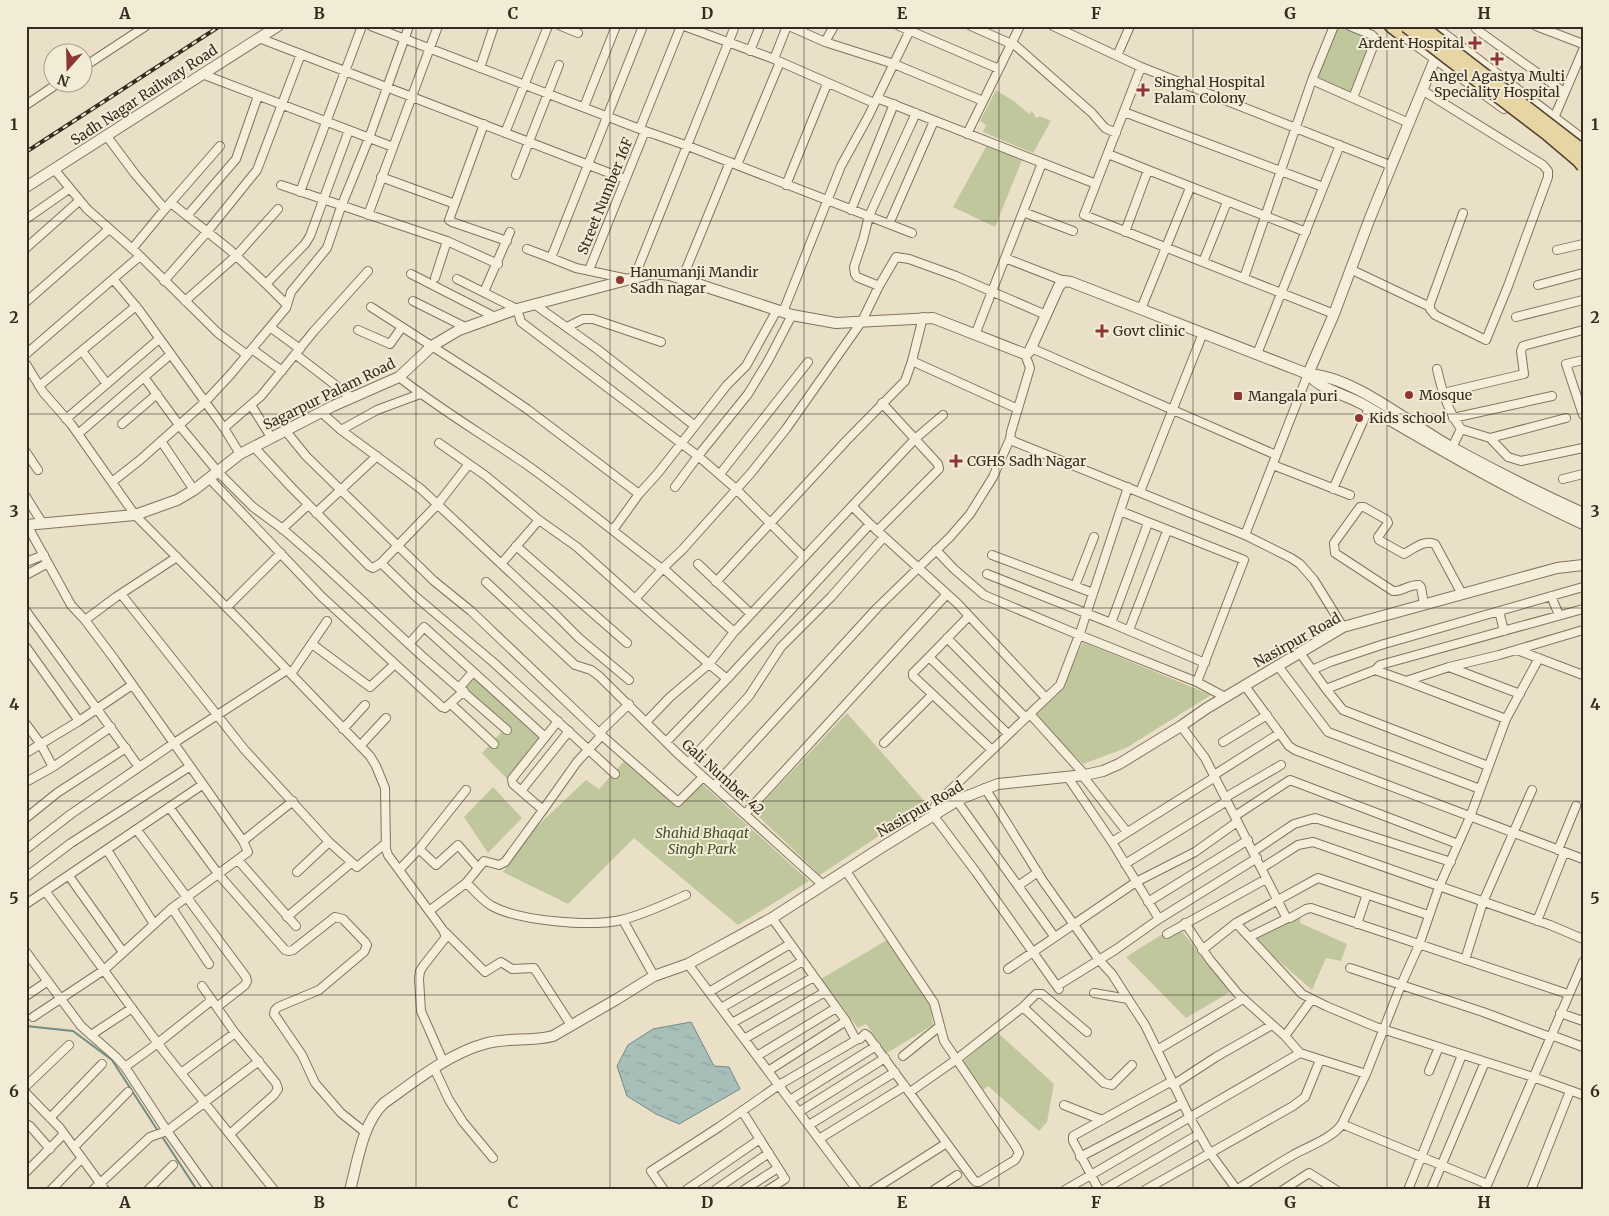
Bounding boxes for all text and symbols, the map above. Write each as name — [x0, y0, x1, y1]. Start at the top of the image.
text: A — [118, 3, 131, 23]
text: B — [313, 3, 325, 23]
text: C — [508, 3, 518, 23]
text: D — [701, 3, 713, 23]
text: E — [897, 3, 908, 23]
text: F — [1091, 3, 1101, 23]
text: G — [1284, 3, 1296, 23]
text: H — [1477, 3, 1491, 23]
place label: Ardent Hospital — [1357, 34, 1465, 52]
marker: Ardent Hospital — [1468, 36, 1482, 50]
street label: Sadh Nagar Railway Road — [67, 40, 221, 149]
north arrow — [42, 42, 92, 92]
marker: Angel Agastya Multi Speciality Hospital — [1490, 52, 1504, 66]
place label: Angel Agastya Multi Speciality Hospital — [1428, 67, 1565, 101]
text: N — [55, 70, 72, 91]
place label: Singhal Hospital Palam Colony — [1154, 73, 1266, 107]
marker: Singhal Hospital Palam Colony — [1136, 83, 1150, 97]
text: 1 — [10, 114, 18, 134]
text: 1 — [1591, 114, 1599, 134]
street label: Street Number 16F — [573, 135, 637, 257]
place label: Hanumanji Mandir Sadh nagar — [630, 263, 759, 297]
marker: Hanumanji Mandir Sadh nagar — [614, 274, 626, 286]
text: 2 — [9, 307, 19, 327]
text: 2 — [1590, 307, 1600, 327]
place label: Govt clinic — [1113, 322, 1185, 340]
marker: Govt clinic — [1095, 324, 1109, 338]
street label: Sagarpur Palam Road — [260, 354, 398, 434]
place label: Mosque — [1419, 386, 1472, 404]
place label: Mangala puri — [1248, 387, 1338, 405]
marker: Mosque — [1403, 389, 1415, 401]
marker: Mangala puri — [1232, 390, 1244, 402]
place label: Kids school — [1369, 409, 1447, 427]
marker: Kids school — [1353, 412, 1365, 424]
place label: CGHS Sadh Nagar — [967, 452, 1086, 470]
marker: CGHS Sadh Nagar — [949, 454, 963, 468]
text: 3 — [9, 501, 19, 521]
text: 3 — [1590, 501, 1600, 521]
street label: Nasirpur Road — [1250, 608, 1344, 671]
text: 4 — [9, 694, 19, 714]
text: 4 — [1590, 694, 1600, 714]
street label: Gali Number 42 — [678, 735, 768, 819]
street label: Nasirpur Road — [874, 777, 967, 841]
park label: Shahid Bhagat Singh Park — [655, 824, 749, 858]
text: 5 — [9, 888, 19, 908]
text: 5 — [1590, 888, 1600, 908]
text: 6 — [9, 1081, 19, 1101]
text: 6 — [1590, 1081, 1600, 1101]
text: A — [118, 1192, 131, 1212]
text: B — [313, 1192, 325, 1212]
text: C — [508, 1192, 518, 1212]
text: D — [701, 1192, 713, 1212]
text: E — [897, 1192, 908, 1212]
text: F — [1091, 1192, 1101, 1212]
text: G — [1284, 1192, 1296, 1212]
text: H — [1477, 1192, 1491, 1212]

